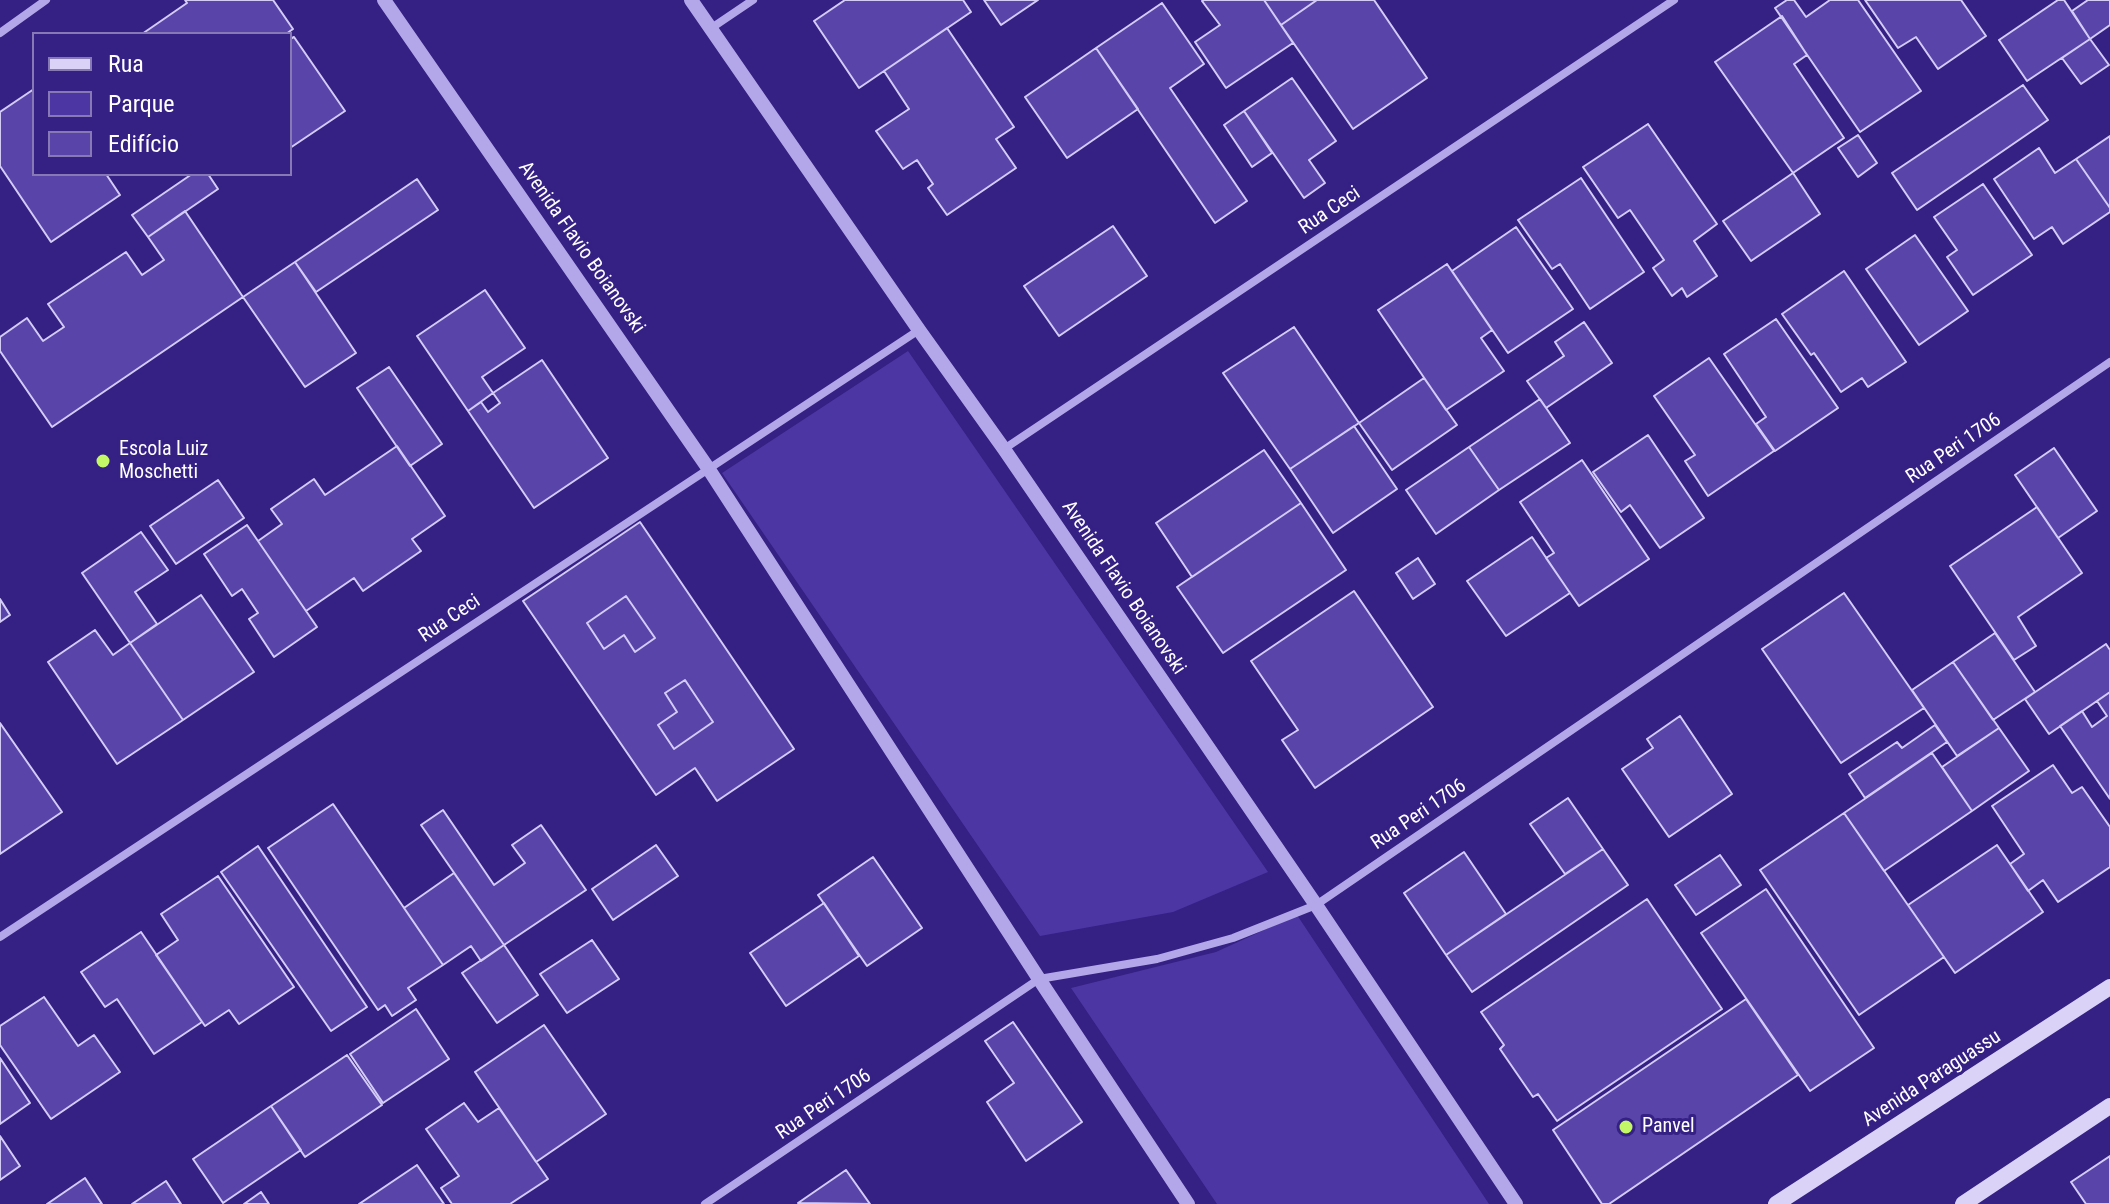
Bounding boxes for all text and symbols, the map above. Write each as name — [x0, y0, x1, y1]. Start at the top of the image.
legend — [32, 32, 292, 176]
text: Rua — [108, 50, 144, 78]
text: Parque — [108, 90, 175, 118]
text: Edifício — [108, 130, 179, 158]
street label: Avenida Flavio Boianovski — [512, 157, 650, 339]
street label: Rua Ceci — [1295, 182, 1365, 240]
street label: Rua Peri 1706 — [1902, 408, 2006, 490]
place label: Escola Luiz Moschetti — [119, 438, 208, 485]
marker: Escola Luiz Moschetti — [94, 452, 112, 470]
street label: Avenida Flavio Boianovski — [1056, 496, 1190, 680]
street label: Rua Ceci — [415, 590, 485, 648]
street label: Rua Peri 1706 — [1367, 774, 1471, 856]
street label: Avenida Paraguassu — [1858, 1025, 2006, 1133]
street label: Rua Peri 1706 — [772, 1064, 876, 1146]
place label: Panvel — [1642, 1115, 1695, 1139]
marker: Panvel — [1617, 1118, 1635, 1136]

